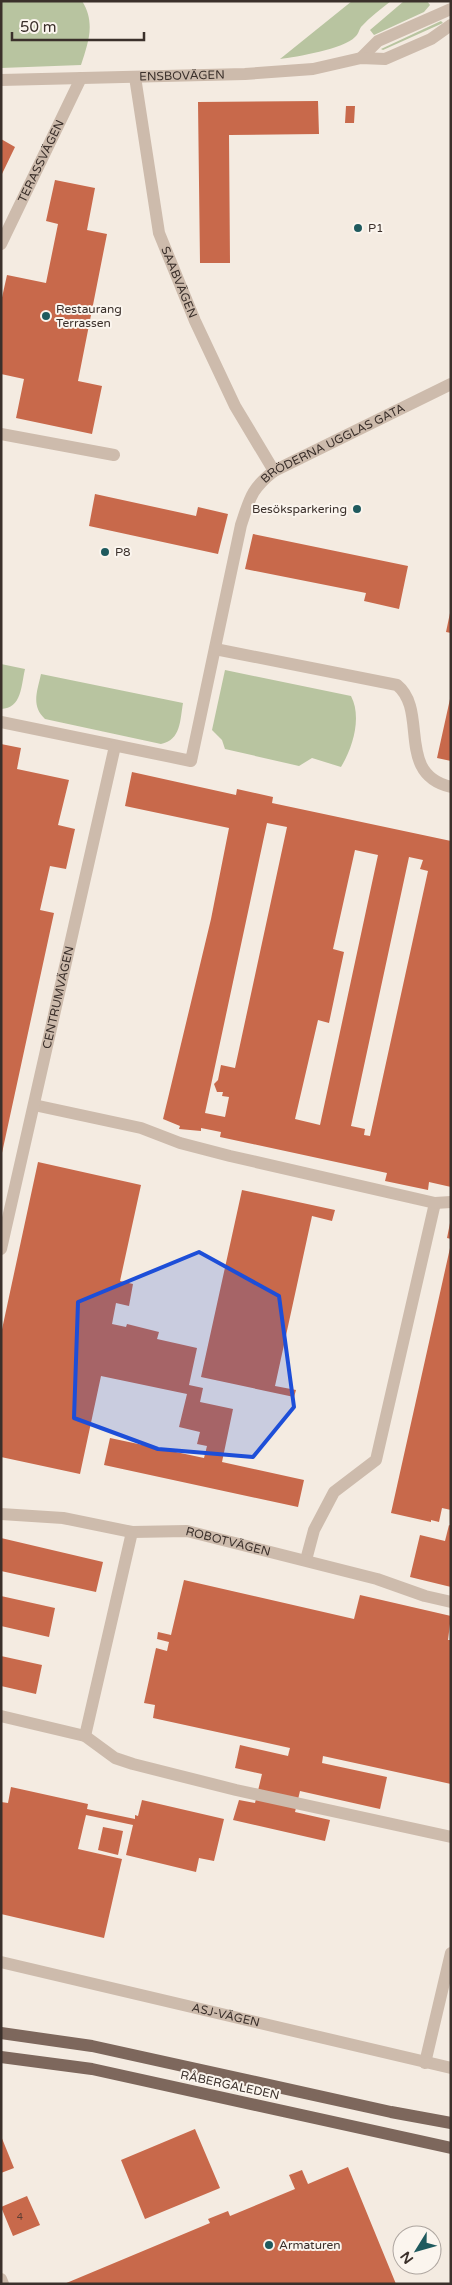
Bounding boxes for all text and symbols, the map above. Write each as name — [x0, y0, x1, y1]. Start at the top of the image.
scale bar — [12, 10, 145, 42]
text: 50 m — [20, 18, 57, 36]
street label: ENSBOVÄGEN — [139, 68, 225, 84]
street label: TERASSVÄGEN — [15, 117, 67, 205]
place label: P1 — [368, 221, 384, 235]
marker: P1 — [352, 222, 364, 234]
street label: SAABVÄGEN — [158, 244, 200, 320]
place label: Restaurang Terrassen — [56, 302, 122, 330]
marker: Restaurang Terrassen — [40, 310, 52, 322]
street label: BRÖDERNA UGGLAS GATA — [258, 401, 407, 486]
place label: Besöksparkering — [252, 502, 347, 516]
marker: Besöksparkering — [351, 503, 363, 515]
place label: P8 — [115, 545, 131, 559]
marker: P8 — [99, 546, 111, 558]
street label: CENTRUMVÄGEN — [40, 945, 76, 1050]
street label: ROBOTVÄGEN — [184, 1524, 272, 1559]
street label: ASJ-VÄGEN — [190, 2000, 261, 2030]
street label: RÅBERGALEDEN — [179, 2068, 281, 2102]
house number: 4 — [17, 2211, 23, 2223]
north arrow — [392, 2225, 442, 2275]
place label: Armaturen — [279, 2238, 341, 2252]
marker: Armaturen — [263, 2239, 275, 2251]
text: N — [397, 2248, 417, 2267]

